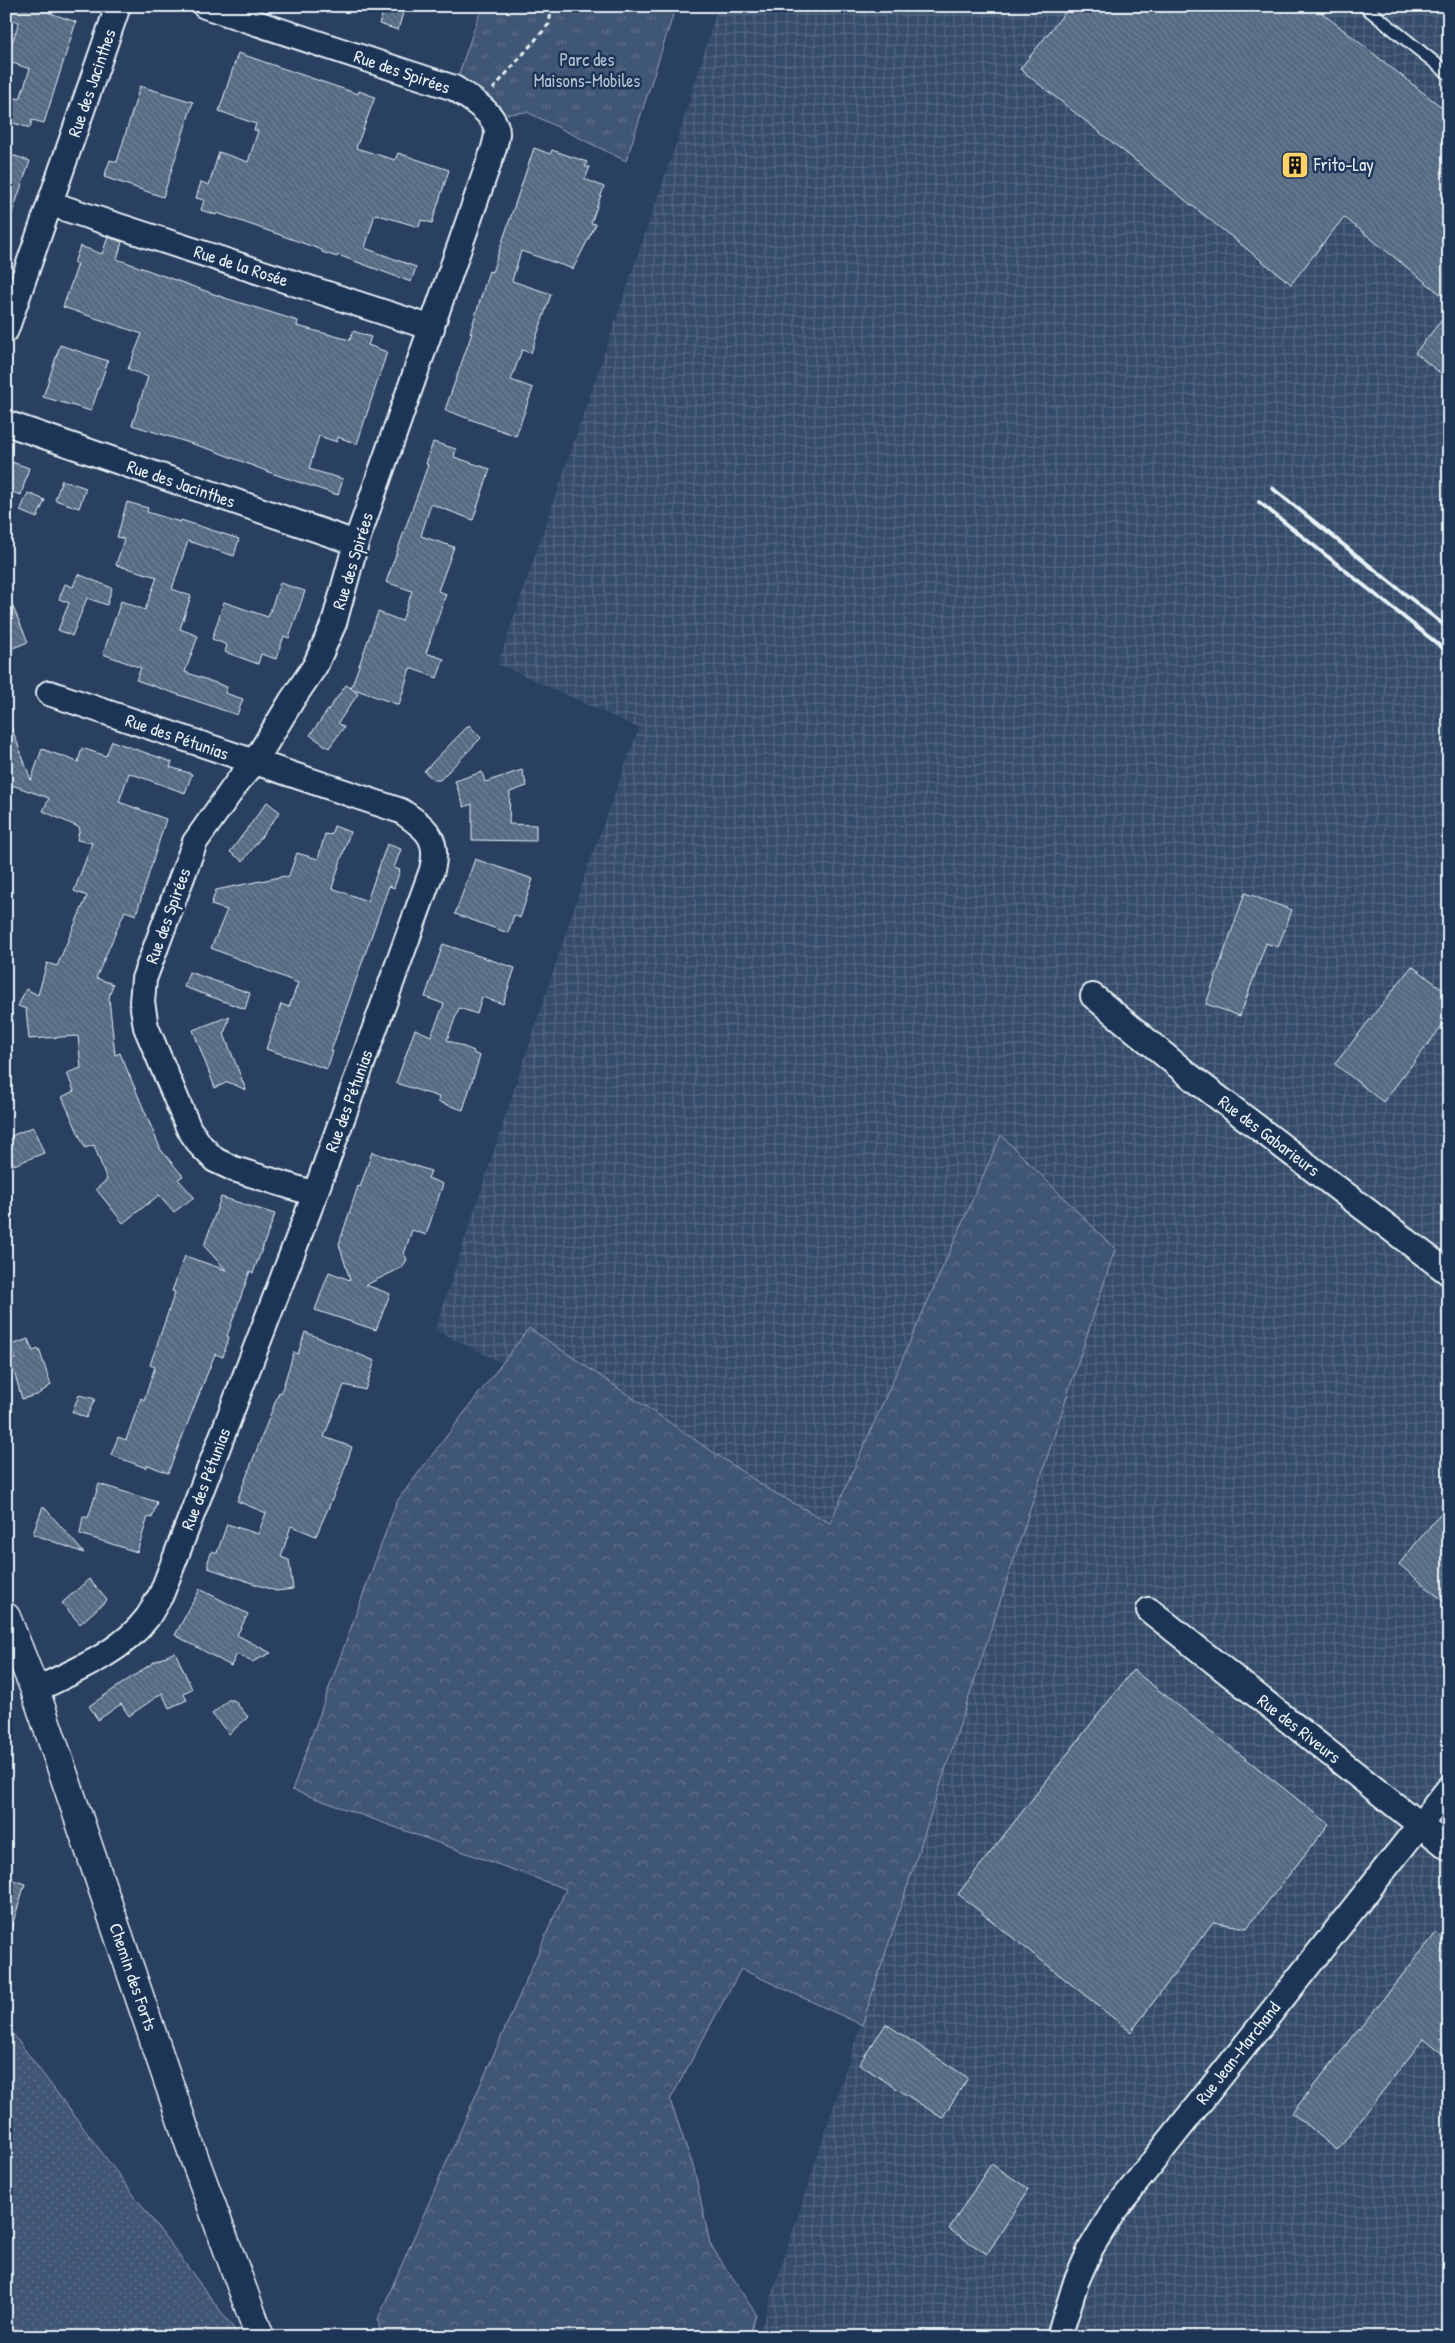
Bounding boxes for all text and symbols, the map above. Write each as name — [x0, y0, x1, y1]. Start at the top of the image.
street label: Rue des Jacinthes — [61, 25, 122, 140]
street label: Rue des Spirées — [351, 43, 454, 100]
park label: Parc des Maisons-Mobiles — [534, 47, 640, 93]
building icon: Frito-Lay — [1280, 150, 1310, 180]
place label: Frito-Lay — [1313, 152, 1374, 177]
street label: Rue de la Rosée — [191, 239, 291, 293]
street label: Rue des Jacinthes — [124, 453, 239, 514]
street label: Rue des Spirées — [326, 509, 379, 612]
street label: Rue des Pétunias — [122, 707, 232, 766]
street label: Rue des Spirées — [139, 864, 196, 967]
street label: Rue des Pétunias — [318, 1046, 379, 1156]
street label: Rue des Gabarieurs — [1213, 1089, 1325, 1182]
street label: Rue des Pétunias — [175, 1424, 236, 1533]
street label: Rue des Riveurs — [1252, 1688, 1346, 1769]
street label: Chemin des Forts — [103, 1920, 164, 2034]
street label: Rue Jean-Marchand — [1189, 1996, 1286, 2109]

